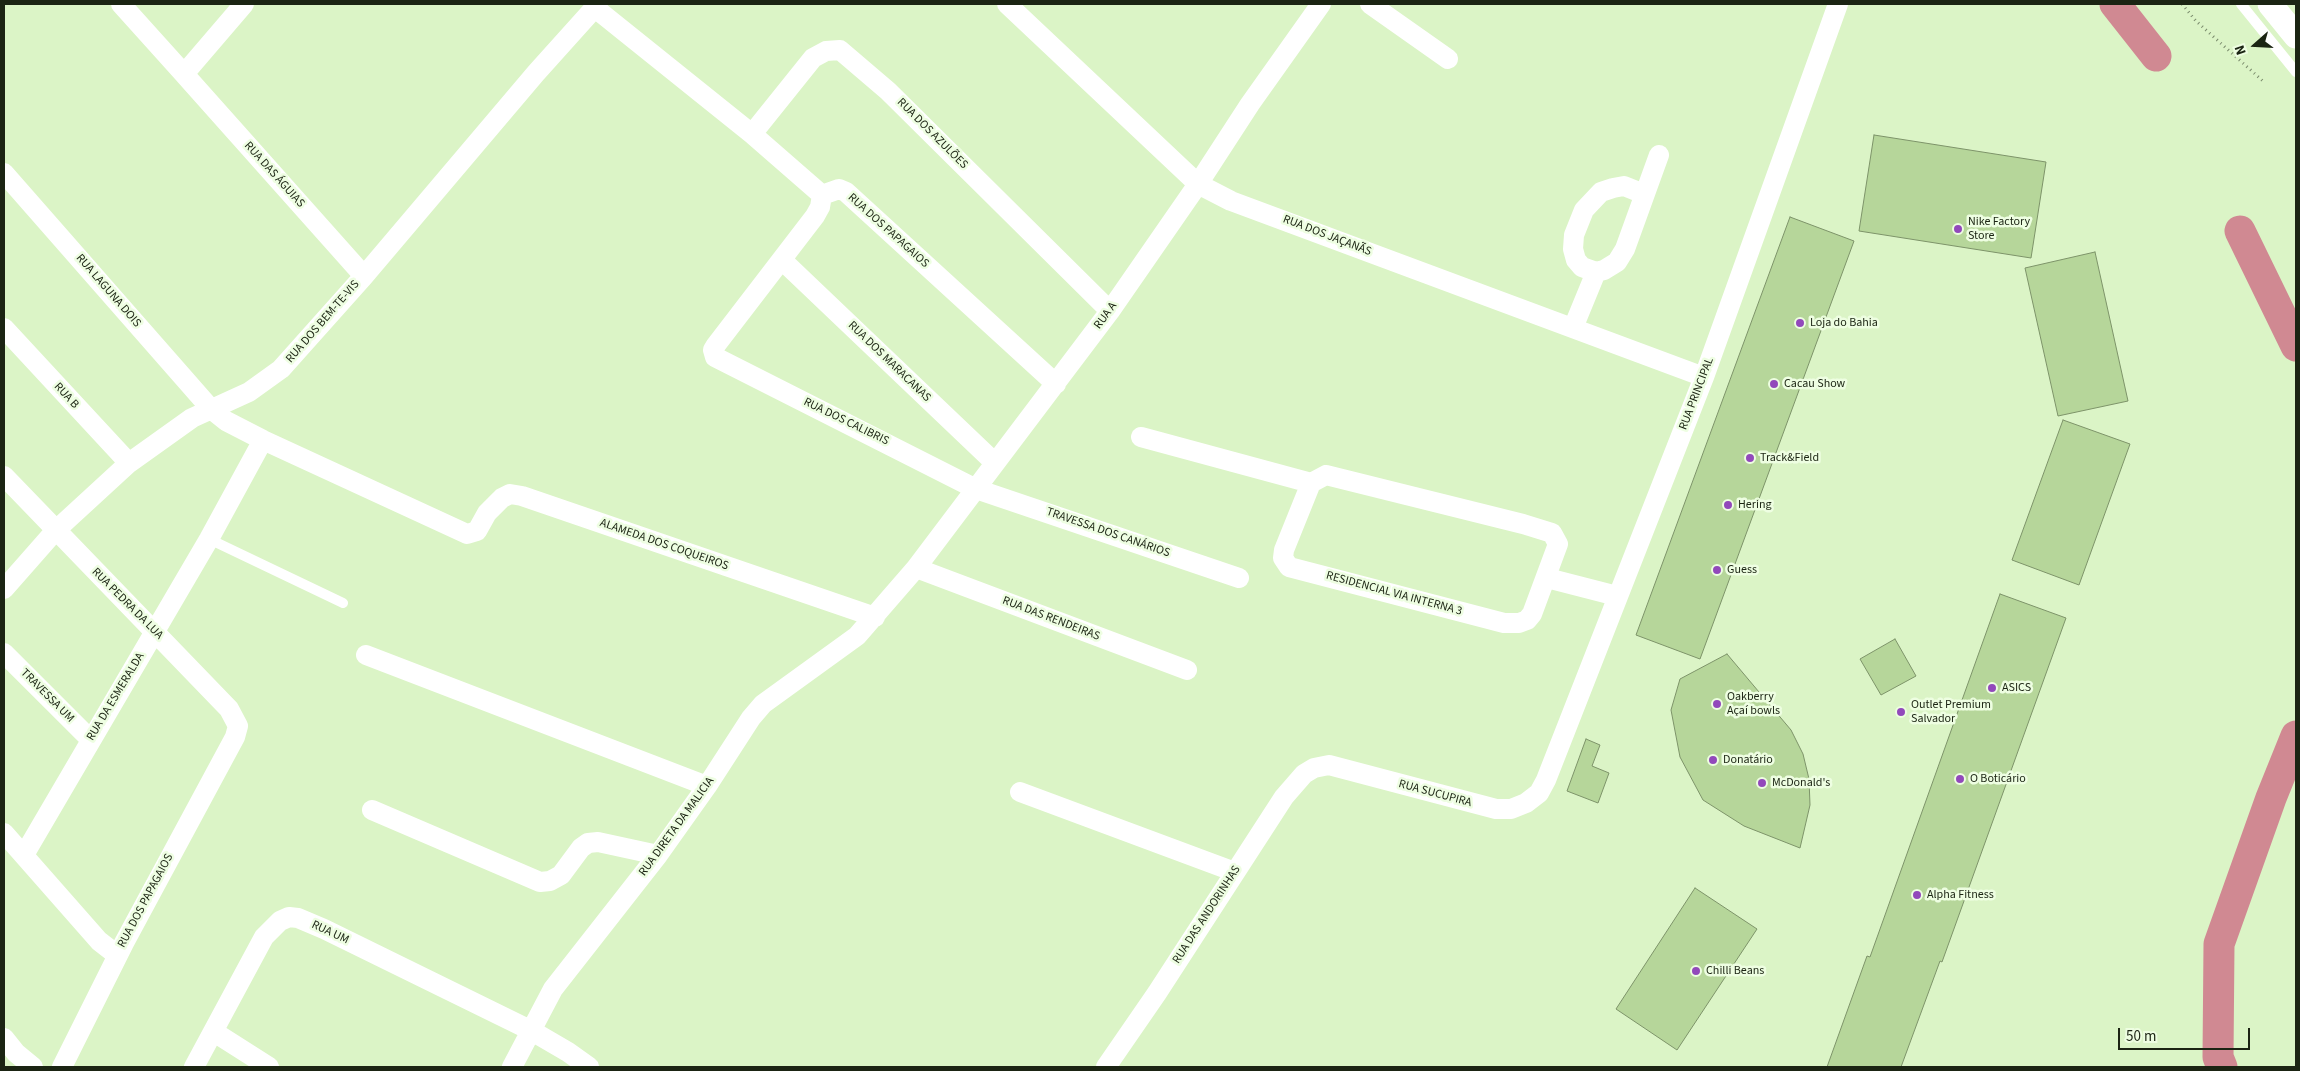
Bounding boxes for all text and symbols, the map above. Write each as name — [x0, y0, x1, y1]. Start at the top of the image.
north arrow — [2230, 20, 2280, 70]
text: N — [2230, 42, 2252, 58]
street label: RUA DOS AZULÕES — [894, 96, 970, 172]
street label: RUA DAS ÁGUIAS — [241, 139, 307, 211]
street label: RUA DOS PAPAGAIOS — [844, 191, 932, 271]
street label: RUA DOS JAÇANÃS — [1281, 212, 1373, 260]
place label: Nike Factory Store — [1968, 215, 2030, 243]
marker: Nike Factory Store — [1952, 223, 1964, 235]
street label: RUA LAGUNA DOIS — [72, 251, 144, 331]
street label: RUA DOS BEM-TE-VIS — [283, 278, 363, 366]
street label: RUA A — [1091, 300, 1121, 332]
place label: Loja do Bahia — [1810, 316, 1878, 330]
marker: Loja do Bahia — [1794, 317, 1806, 329]
street label: RUA DOS MARACANAS — [844, 319, 934, 405]
street label: RUA PRINCIPAL — [1677, 356, 1717, 432]
place label: Cacau Show — [1784, 377, 1845, 391]
marker: Cacau Show — [1768, 378, 1780, 390]
street label: RUA B — [50, 380, 82, 412]
street label: RUA DOS CALIBRIS — [801, 395, 891, 449]
place label: Track&Field — [1760, 451, 1819, 465]
marker: Track&Field — [1744, 452, 1756, 464]
place label: Hering — [1738, 498, 1772, 512]
marker: Hering — [1722, 499, 1734, 511]
street label: TRAVESSA DOS CANÁRIOS — [1044, 505, 1172, 561]
street label: ALAMEDA DOS COQUEIROS — [598, 516, 730, 574]
place label: Guess — [1727, 563, 1757, 577]
marker: Guess — [1711, 564, 1723, 576]
street label: RUA PEDRA DA LUA — [88, 565, 166, 643]
street label: RESIDENCIAL VIA INTERNA 3 — [1324, 569, 1464, 619]
street label: RUA DAS RENDEIRAS — [1000, 594, 1102, 644]
street label: RUA DA ESMERALDA — [84, 650, 148, 744]
street label: TRAVESSA UM — [17, 666, 77, 726]
place label: ASICS — [2002, 681, 2031, 695]
marker: ASICS — [1986, 682, 1998, 694]
place label: Oakberry Açaí bowls — [1727, 690, 1780, 718]
marker: Oakberry Açaí bowls — [1711, 698, 1723, 710]
place label: Outlet Premium Salvador — [1911, 698, 1991, 726]
marker: Outlet Premium Salvador — [1895, 706, 1907, 718]
place label: Donatário — [1723, 753, 1773, 767]
marker: Donatário — [1707, 754, 1719, 766]
place label: O Boticário — [1970, 772, 2026, 786]
marker: O Boticário — [1954, 773, 1966, 785]
street label: RUA DIRETA DA MALICIA — [636, 775, 718, 879]
place label: McDonald's — [1772, 776, 1830, 790]
street label: RUA SUCUPIRA — [1397, 777, 1473, 811]
marker: McDonald's — [1756, 777, 1768, 789]
street label: RUA DOS PAPAGAIOS — [115, 852, 177, 950]
street label: RUA DAS ANDORINHAS — [1170, 863, 1244, 967]
place label: Alpha Fitness — [1927, 888, 1994, 902]
marker: Alpha Fitness — [1911, 889, 1923, 901]
street label: RUA UM — [309, 918, 351, 948]
place label: Chilli Beans — [1706, 964, 1764, 978]
marker: Chilli Beans — [1690, 965, 1702, 977]
scale bar — [2120, 1018, 2252, 1050]
text: 50 m — [2126, 1026, 2156, 1047]

